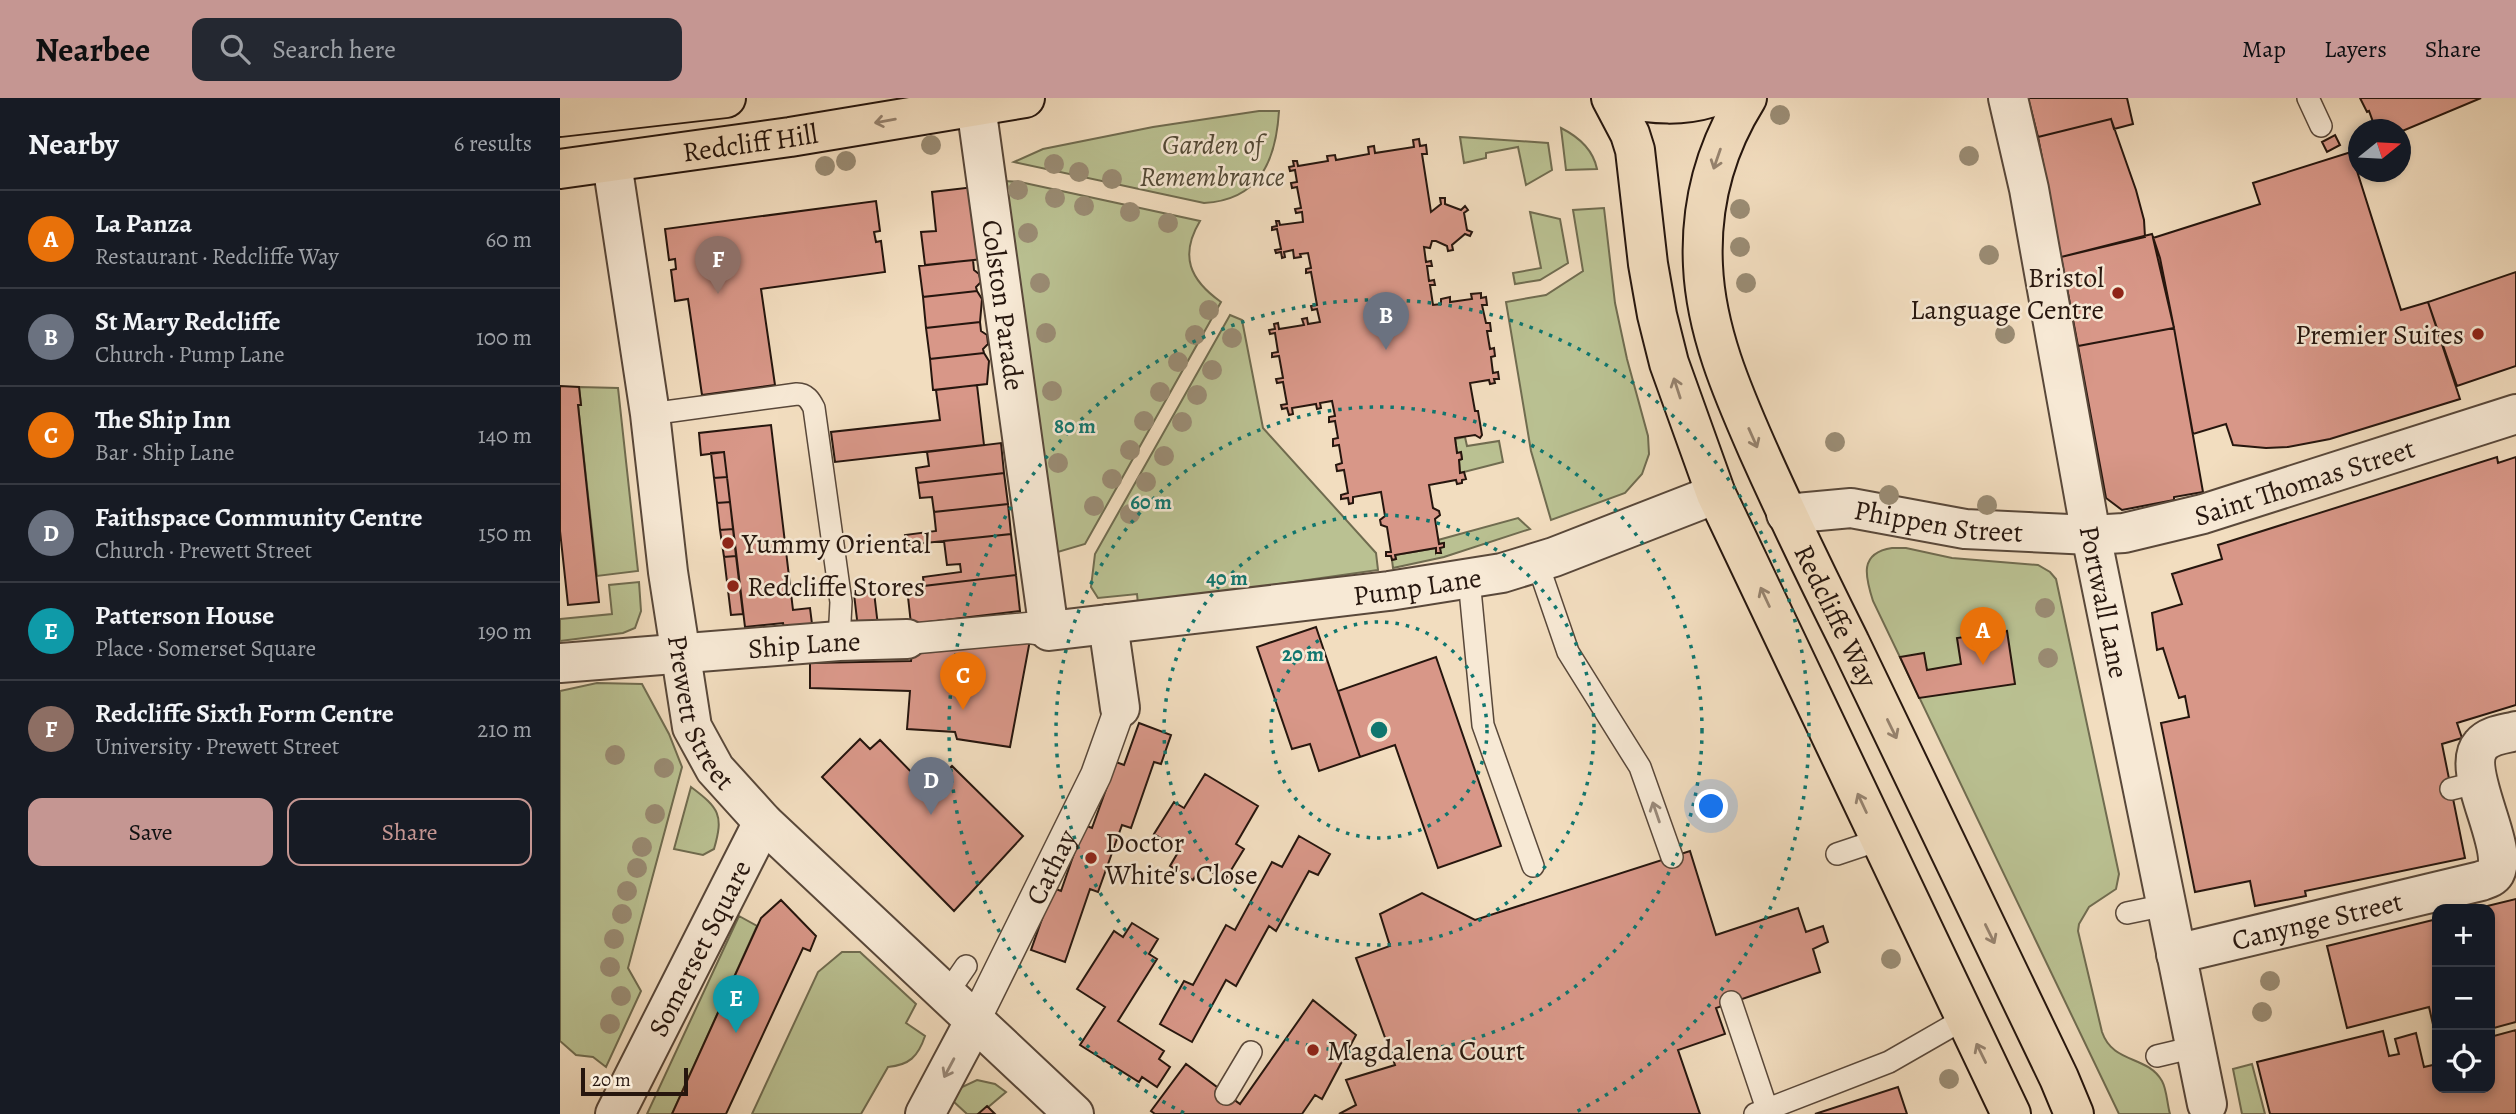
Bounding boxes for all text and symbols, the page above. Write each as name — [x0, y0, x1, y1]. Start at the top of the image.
search box — [192, 18, 682, 81]
text: Nearbee — [35, 27, 150, 72]
icon: search — [216, 30, 254, 68]
text: Search here — [272, 32, 396, 67]
text: Map — [2242, 33, 2286, 65]
text: Layers — [2324, 33, 2387, 65]
text: Share — [2425, 33, 2481, 65]
street label: Redcliff Hill — [680, 115, 821, 172]
one-way arrow — [874, 115, 897, 128]
north arrow — [2348, 119, 2411, 182]
text: Nearby — [28, 124, 119, 164]
park label: Garden of Remembrance — [1139, 126, 1285, 196]
text: 6 results — [454, 128, 532, 159]
one-way arrow — [1710, 148, 1722, 170]
text: La Panza — [95, 206, 192, 241]
street label: Colston Parade — [972, 217, 1033, 393]
text: A — [44, 224, 58, 255]
text: 60 m — [485, 224, 532, 255]
pin: F — [695, 236, 741, 294]
text: Restaurant · Redcliffe Way — [95, 241, 339, 272]
place label: Bristol Language Centre — [1910, 259, 2104, 329]
marker: Bristol Language Centre — [2110, 285, 2126, 301]
pin: B — [1363, 292, 1409, 350]
text: St Mary Redcliffe — [95, 304, 280, 339]
place label: Premier Suites — [2295, 316, 2464, 354]
text: B — [44, 322, 58, 353]
text: 100 m — [476, 322, 532, 353]
marker: Premier Suites — [2470, 326, 2486, 342]
text: Church · Pump Lane — [95, 339, 285, 370]
one-way arrow — [1670, 377, 1682, 399]
text: The Ship Inn — [95, 402, 231, 437]
text: 80 m — [1054, 412, 1096, 440]
text: C — [44, 420, 58, 451]
text: 140 m — [478, 420, 532, 451]
one-way arrow — [1747, 426, 1760, 448]
street label: Saint Thomas Street — [2191, 430, 2420, 535]
text: Bar · Ship Lane — [95, 437, 235, 468]
text: 60 m — [1130, 488, 1172, 516]
street label: Phippen Street — [1851, 491, 2024, 552]
text: Faithspace Community Centre — [95, 500, 423, 535]
text: D — [43, 518, 59, 549]
text: 150 m — [478, 518, 532, 549]
street label: Portwall Lane — [2070, 523, 2138, 682]
place label: Yummy Oriental — [741, 525, 931, 563]
text: Church · Prewett Street — [95, 535, 312, 566]
marker: Yummy Oriental — [720, 535, 736, 551]
street label: Redcliffe Way — [1785, 538, 1887, 694]
street label: Pump Lane — [1351, 559, 1484, 615]
text: 40 m — [1206, 564, 1248, 592]
place label: Redcliffe Stores — [747, 568, 925, 606]
marker: Redcliffe Stores — [725, 578, 741, 594]
one-way arrow — [1757, 587, 1770, 608]
text: Patterson House — [95, 598, 274, 633]
pin: A — [1960, 607, 2006, 665]
text: E — [44, 616, 58, 647]
text: 190 m — [478, 616, 532, 647]
street label: Ship Lane — [747, 622, 861, 668]
street label: Prewett Street — [658, 632, 743, 799]
text: Place · Somerset Square — [95, 633, 316, 664]
text: 20 m — [1282, 640, 1324, 668]
pin: C — [940, 652, 986, 710]
text: Redcliffe Sixth Form Centre — [95, 696, 394, 731]
text: F — [45, 714, 57, 745]
text: 210 m — [477, 714, 532, 745]
centre of rings — [1367, 718, 1391, 742]
one-way arrow — [1885, 718, 1899, 739]
text: University · Prewett Street — [95, 731, 339, 762]
pin: D — [908, 757, 954, 815]
your location — [1694, 789, 1728, 823]
one-way arrow — [1855, 793, 1868, 814]
button: Save — [28, 798, 273, 866]
button: Share — [287, 798, 532, 866]
one-way arrow — [1649, 801, 1662, 823]
street label: Cathay — [1017, 823, 1086, 912]
place label: Doctor White's Close — [1104, 824, 1258, 894]
marker: Doctor White's Close — [1083, 850, 1099, 866]
street label: Somerset Square — [639, 854, 761, 1043]
street label: Canynge Street — [2228, 882, 2406, 960]
map controls — [2432, 904, 2495, 1093]
button: + — [2432, 904, 2495, 967]
one-way arrow — [1984, 923, 1998, 944]
button: − — [2432, 967, 2495, 1030]
pin: E — [713, 975, 759, 1033]
button: locate — [2432, 1030, 2495, 1093]
place label: Magdalena Court — [1327, 1032, 1525, 1070]
marker: Magdalena Court — [1305, 1042, 1321, 1058]
one-way arrow — [1973, 1043, 1987, 1064]
one-way arrow — [942, 1057, 956, 1078]
scale bar — [581, 1065, 688, 1097]
text: 20 m — [592, 1067, 631, 1093]

